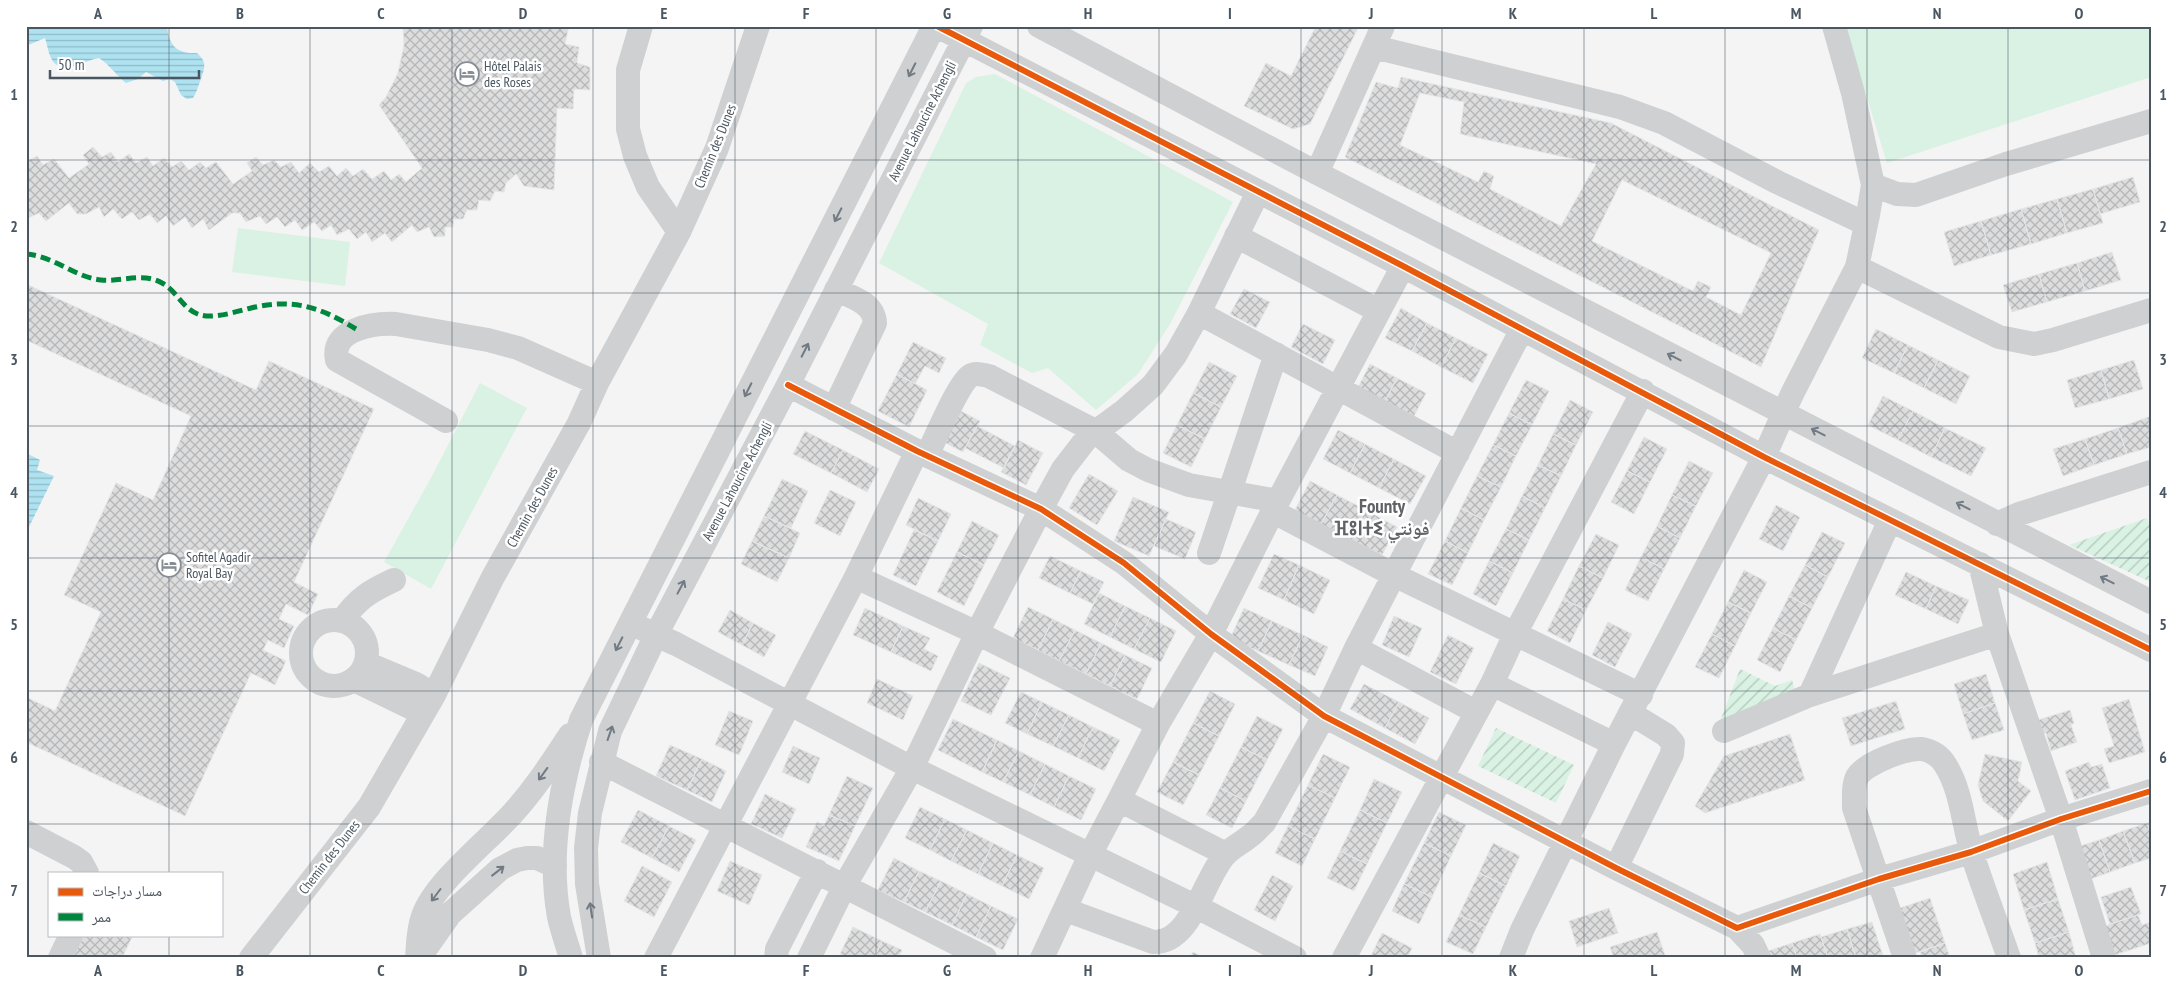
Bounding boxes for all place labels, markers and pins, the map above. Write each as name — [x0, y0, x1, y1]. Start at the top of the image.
place label: Hôtel Palais des Roses — [484, 57, 542, 91]
hotel icon: Hôtel Palais des Roses — [454, 61, 480, 87]
place label: Sofitel Agadir Royal Bay — [186, 548, 251, 582]
hotel icon: Sofitel Agadir Royal Bay — [156, 552, 182, 578]

